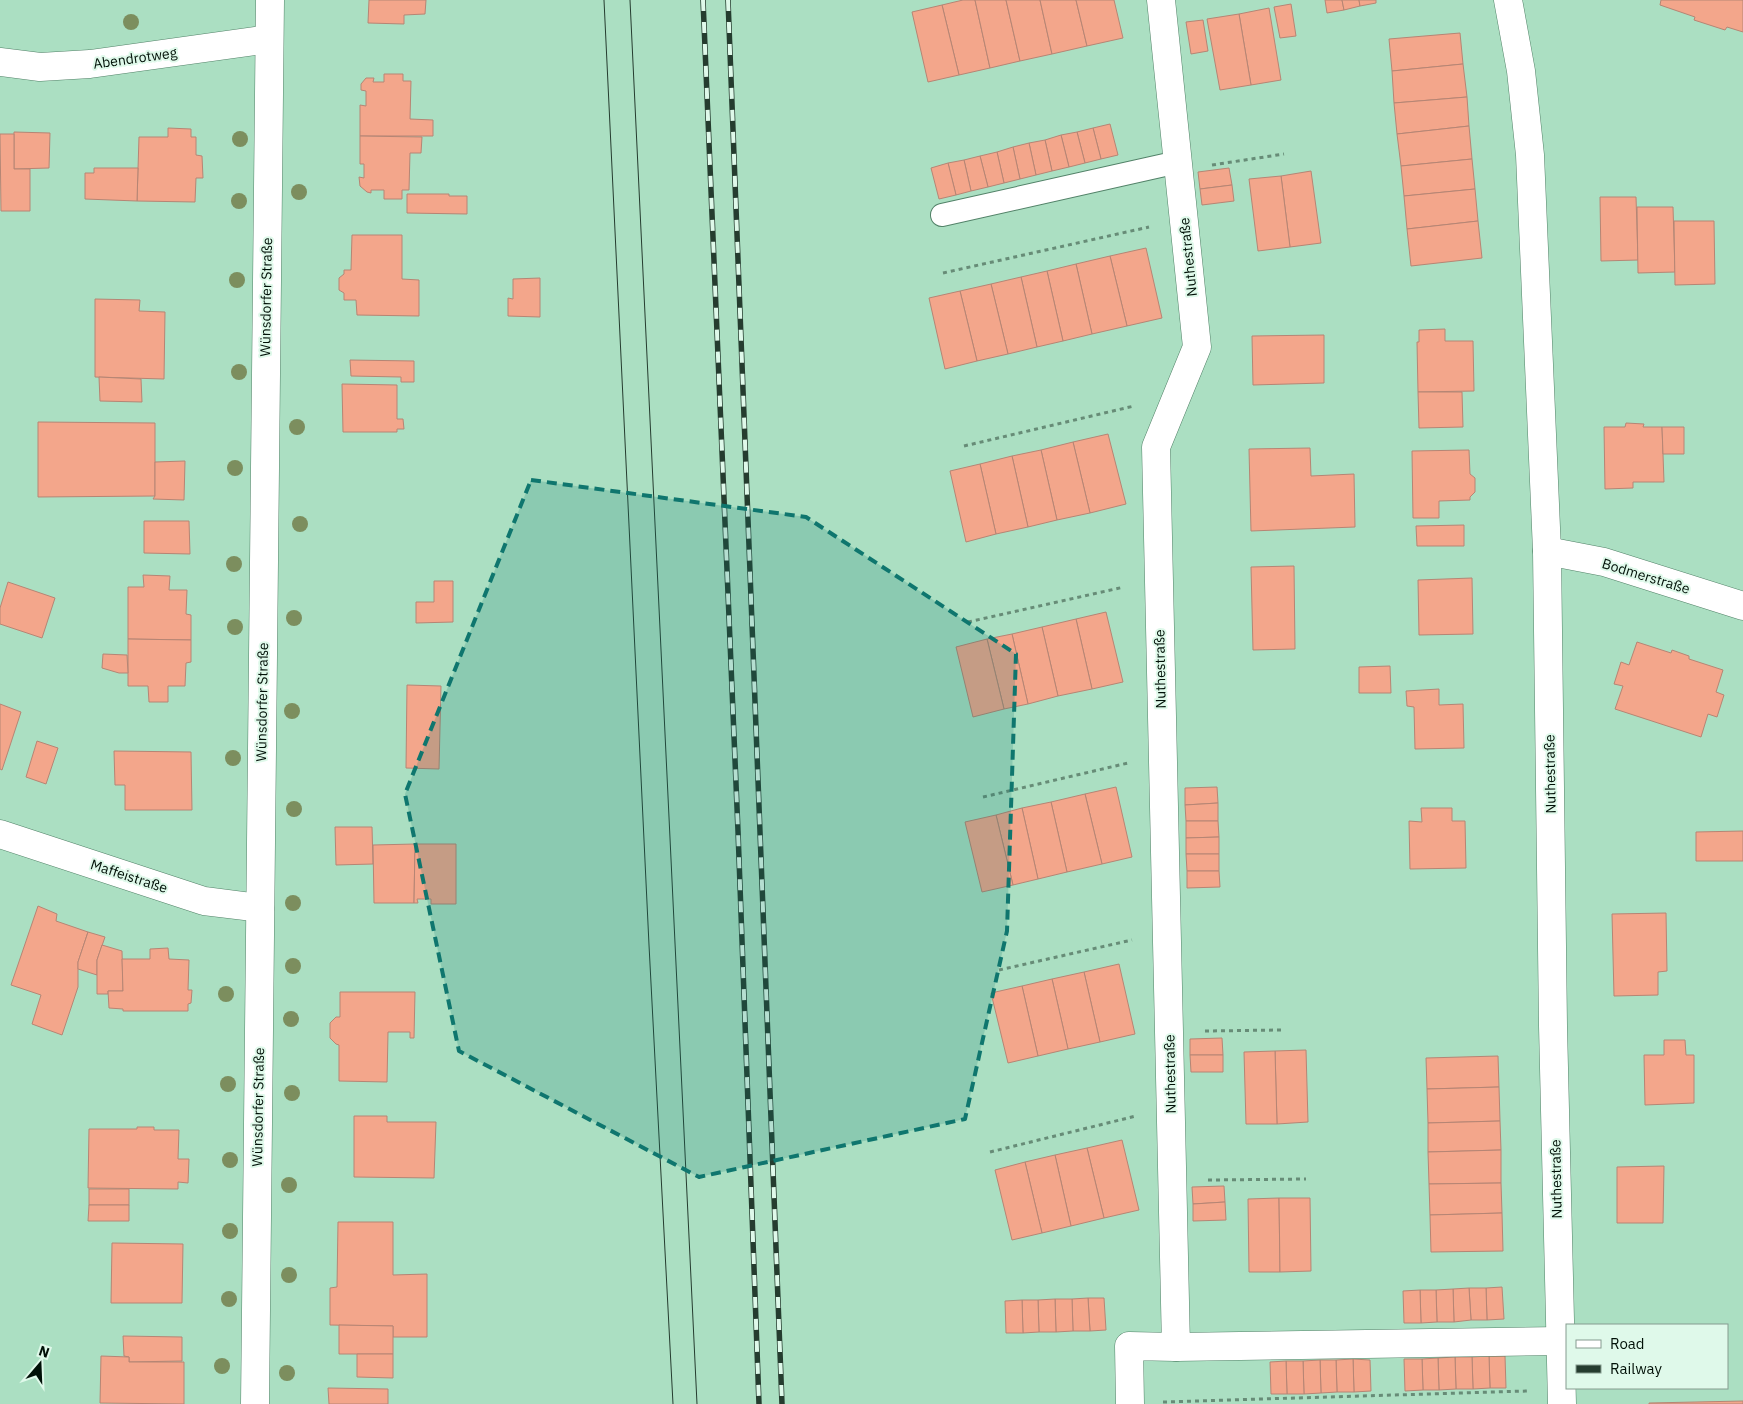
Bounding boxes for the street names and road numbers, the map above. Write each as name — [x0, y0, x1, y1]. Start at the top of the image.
street label: Abendrotweg — [92, 43, 179, 73]
street label: Nuthestraße — [1175, 216, 1201, 297]
street label: Wünsdorfer Straße — [256, 237, 276, 357]
street label: Bodmerstraße — [1600, 554, 1692, 598]
street label: Nuthestraße — [1150, 629, 1170, 709]
street label: Wünsdorfer Straße — [252, 642, 272, 762]
street label: Nuthestraße — [1540, 734, 1560, 814]
street label: Maffeistraße — [88, 855, 170, 897]
street label: Nuthestraße — [1160, 1034, 1180, 1114]
street label: Wünsdorfer Straße — [248, 1047, 268, 1167]
street label: Nuthestraße — [1546, 1139, 1566, 1219]

